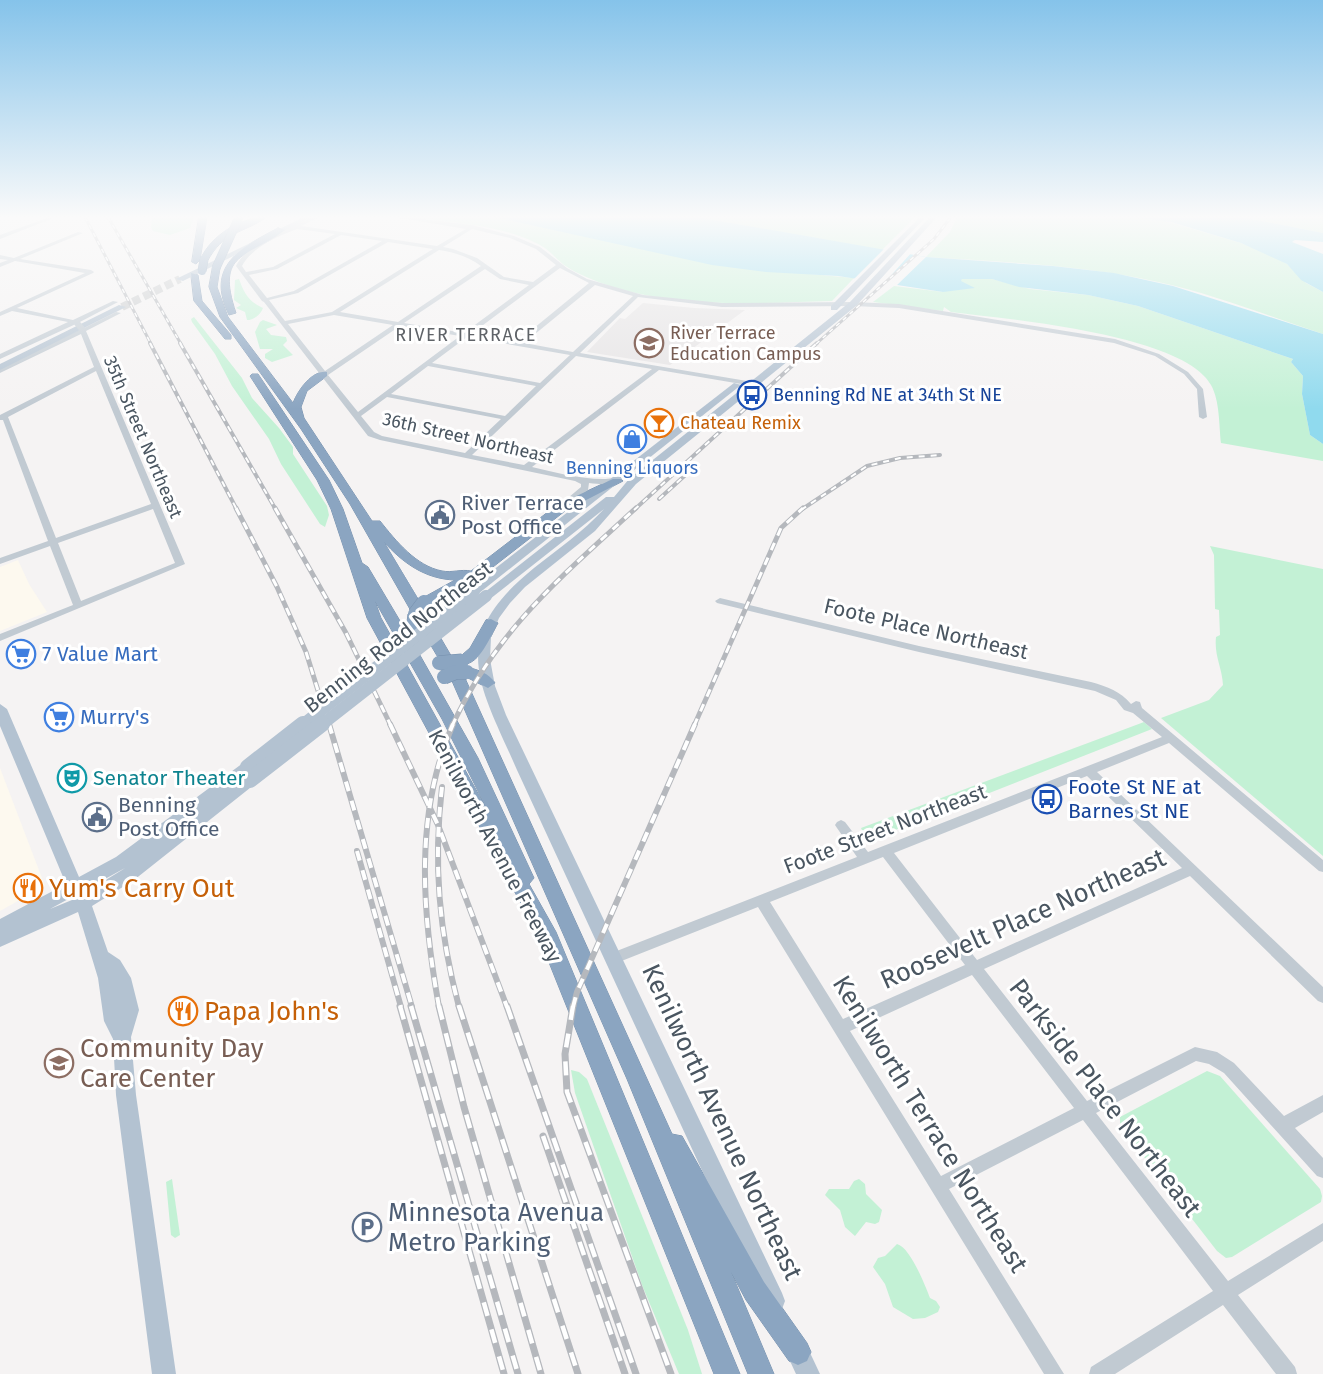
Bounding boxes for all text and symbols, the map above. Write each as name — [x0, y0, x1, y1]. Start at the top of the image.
place label: River Terrace Education Campus — [670, 322, 821, 365]
district label: RIVER TERRACE — [395, 324, 537, 346]
school or university icon: River Terrace Education Campus — [633, 327, 665, 359]
street label: 35th Street Northeast — [99, 353, 187, 522]
bus stop icon: Benning Rd NE at 34th St NE — [736, 379, 768, 411]
place label: Benning Rd NE at 34th St NE — [773, 384, 1002, 406]
bar icon: Chateau Remix — [643, 407, 675, 439]
street label: 36th Street Northeast — [380, 408, 556, 469]
place label: Chateau Remix — [680, 412, 801, 434]
shop icon: Benning Liquors — [616, 423, 648, 455]
place label: Benning Liquors — [566, 457, 698, 479]
place label: River Terrace Post Office — [461, 490, 584, 540]
public building icon: River Terrace Post Office — [424, 499, 456, 531]
street label: Benning Road Northeast — [299, 555, 498, 719]
street label: Foote Place Northeast — [821, 593, 1031, 665]
supermarket icon: 7 Value Mart — [5, 638, 37, 670]
place label: 7 Value Mart — [42, 641, 158, 667]
supermarket icon: Murry's — [43, 701, 75, 733]
place label: Murry's — [80, 704, 149, 730]
street label: Kenilworth Avenue Freeway — [422, 725, 568, 968]
theatre icon: Senator Theater — [56, 762, 88, 794]
place label: Senator Theater — [93, 765, 245, 791]
place label: Foote St NE at Barnes St NE — [1068, 774, 1202, 824]
street label: Foote Street Northeast — [780, 778, 991, 880]
bus stop icon: Foote St NE at Barnes St NE — [1031, 783, 1063, 815]
place label: Benning Post Office — [118, 792, 220, 842]
public building icon: Benning Post Office — [81, 801, 113, 833]
street label: Roosevelt Place Northeast — [876, 842, 1171, 996]
restaurant icon: Yum's Carry Out — [12, 872, 44, 904]
place label: Yum's Carry Out — [49, 873, 235, 904]
street label: Kenilworth Avenue Northeast — [635, 959, 809, 1285]
street label: Kenilworth Terrace Northeast — [826, 970, 1035, 1279]
street label: Parkside Place Northeast — [1002, 973, 1208, 1224]
restaurant icon: Papa John's — [167, 995, 199, 1027]
place label: Papa John's — [204, 996, 339, 1027]
place label: Community Day Care Center — [80, 1033, 264, 1094]
school or university icon: Community Day Care Center — [43, 1047, 75, 1079]
place label: Minnesota Avenua Metro Parking — [388, 1197, 604, 1258]
parking icon: Minnesota Avenua Metro Parking — [351, 1211, 383, 1243]

